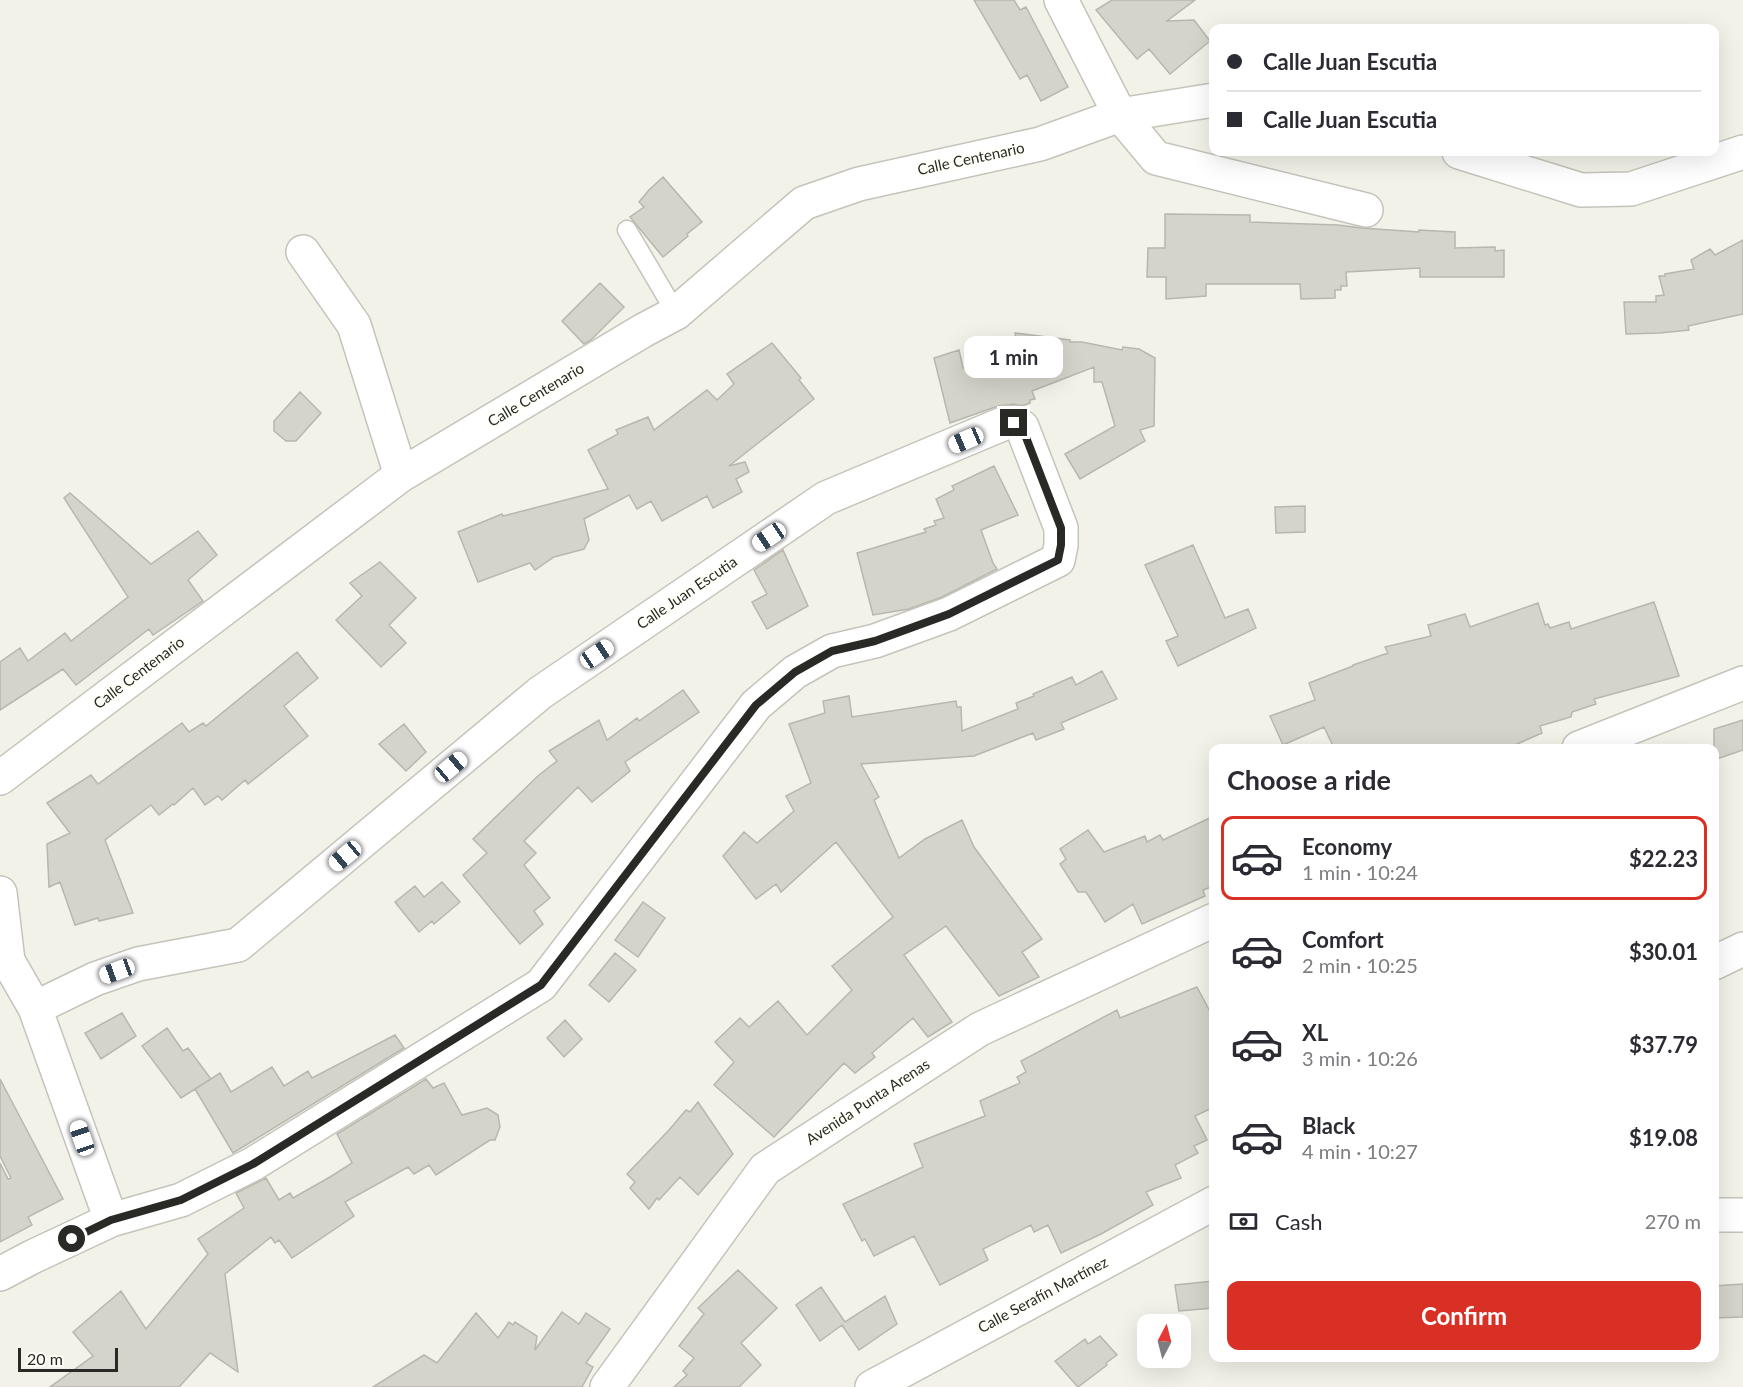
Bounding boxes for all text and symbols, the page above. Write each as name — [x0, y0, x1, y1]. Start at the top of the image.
text: Calle Juan Escutia — [1263, 48, 1437, 75]
text: Calle Juan Escutia — [1263, 106, 1437, 133]
street label: Calle Centenario — [916, 138, 1026, 178]
callout: 1 min — [964, 336, 1064, 378]
text: 1 min — [989, 345, 1038, 369]
street label: Calle Centenario — [484, 358, 587, 430]
route end — [1000, 409, 1027, 436]
car — [946, 425, 986, 455]
car — [749, 519, 789, 555]
street label: Calle Juan Escutia — [633, 552, 740, 632]
street label: Calle Centenario — [89, 632, 187, 712]
car — [577, 636, 617, 672]
car — [431, 749, 471, 785]
text: Choose a ride — [1227, 763, 1391, 796]
icon: car — [1230, 831, 1284, 885]
text: Economy — [1302, 833, 1392, 860]
car — [325, 838, 365, 874]
text: $22.23 — [1629, 845, 1698, 872]
text: 1 min · 10:24 — [1302, 860, 1418, 884]
icon: car — [1230, 924, 1284, 978]
text: Comfort — [1302, 926, 1384, 953]
text: $30.01 — [1629, 938, 1698, 965]
text: 2 min · 10:25 — [1302, 953, 1418, 977]
car — [97, 956, 137, 986]
icon: car — [1230, 1017, 1284, 1071]
text: XL — [1302, 1019, 1328, 1046]
text: $37.79 — [1629, 1031, 1698, 1058]
text: 3 min · 10:26 — [1302, 1046, 1418, 1070]
street label: Avenida Punta Arenas — [802, 1054, 933, 1148]
icon: car — [1230, 1110, 1284, 1164]
text: Black — [1302, 1112, 1355, 1139]
car — [68, 1118, 96, 1158]
text: $19.08 — [1629, 1124, 1698, 1151]
text: 4 min · 10:27 — [1302, 1139, 1418, 1163]
icon: cash — [1227, 1205, 1260, 1238]
text: Cash — [1275, 1208, 1322, 1235]
text: 270 m — [1645, 1209, 1701, 1233]
route start — [58, 1225, 85, 1252]
street label: Calle Serafín Martínez — [974, 1252, 1111, 1336]
button: Confirm — [1227, 1281, 1701, 1350]
north arrow — [1137, 1314, 1191, 1368]
map controls — [1137, 1314, 1191, 1368]
scale bar — [18, 1345, 118, 1372]
text: 20 m — [27, 1349, 63, 1368]

